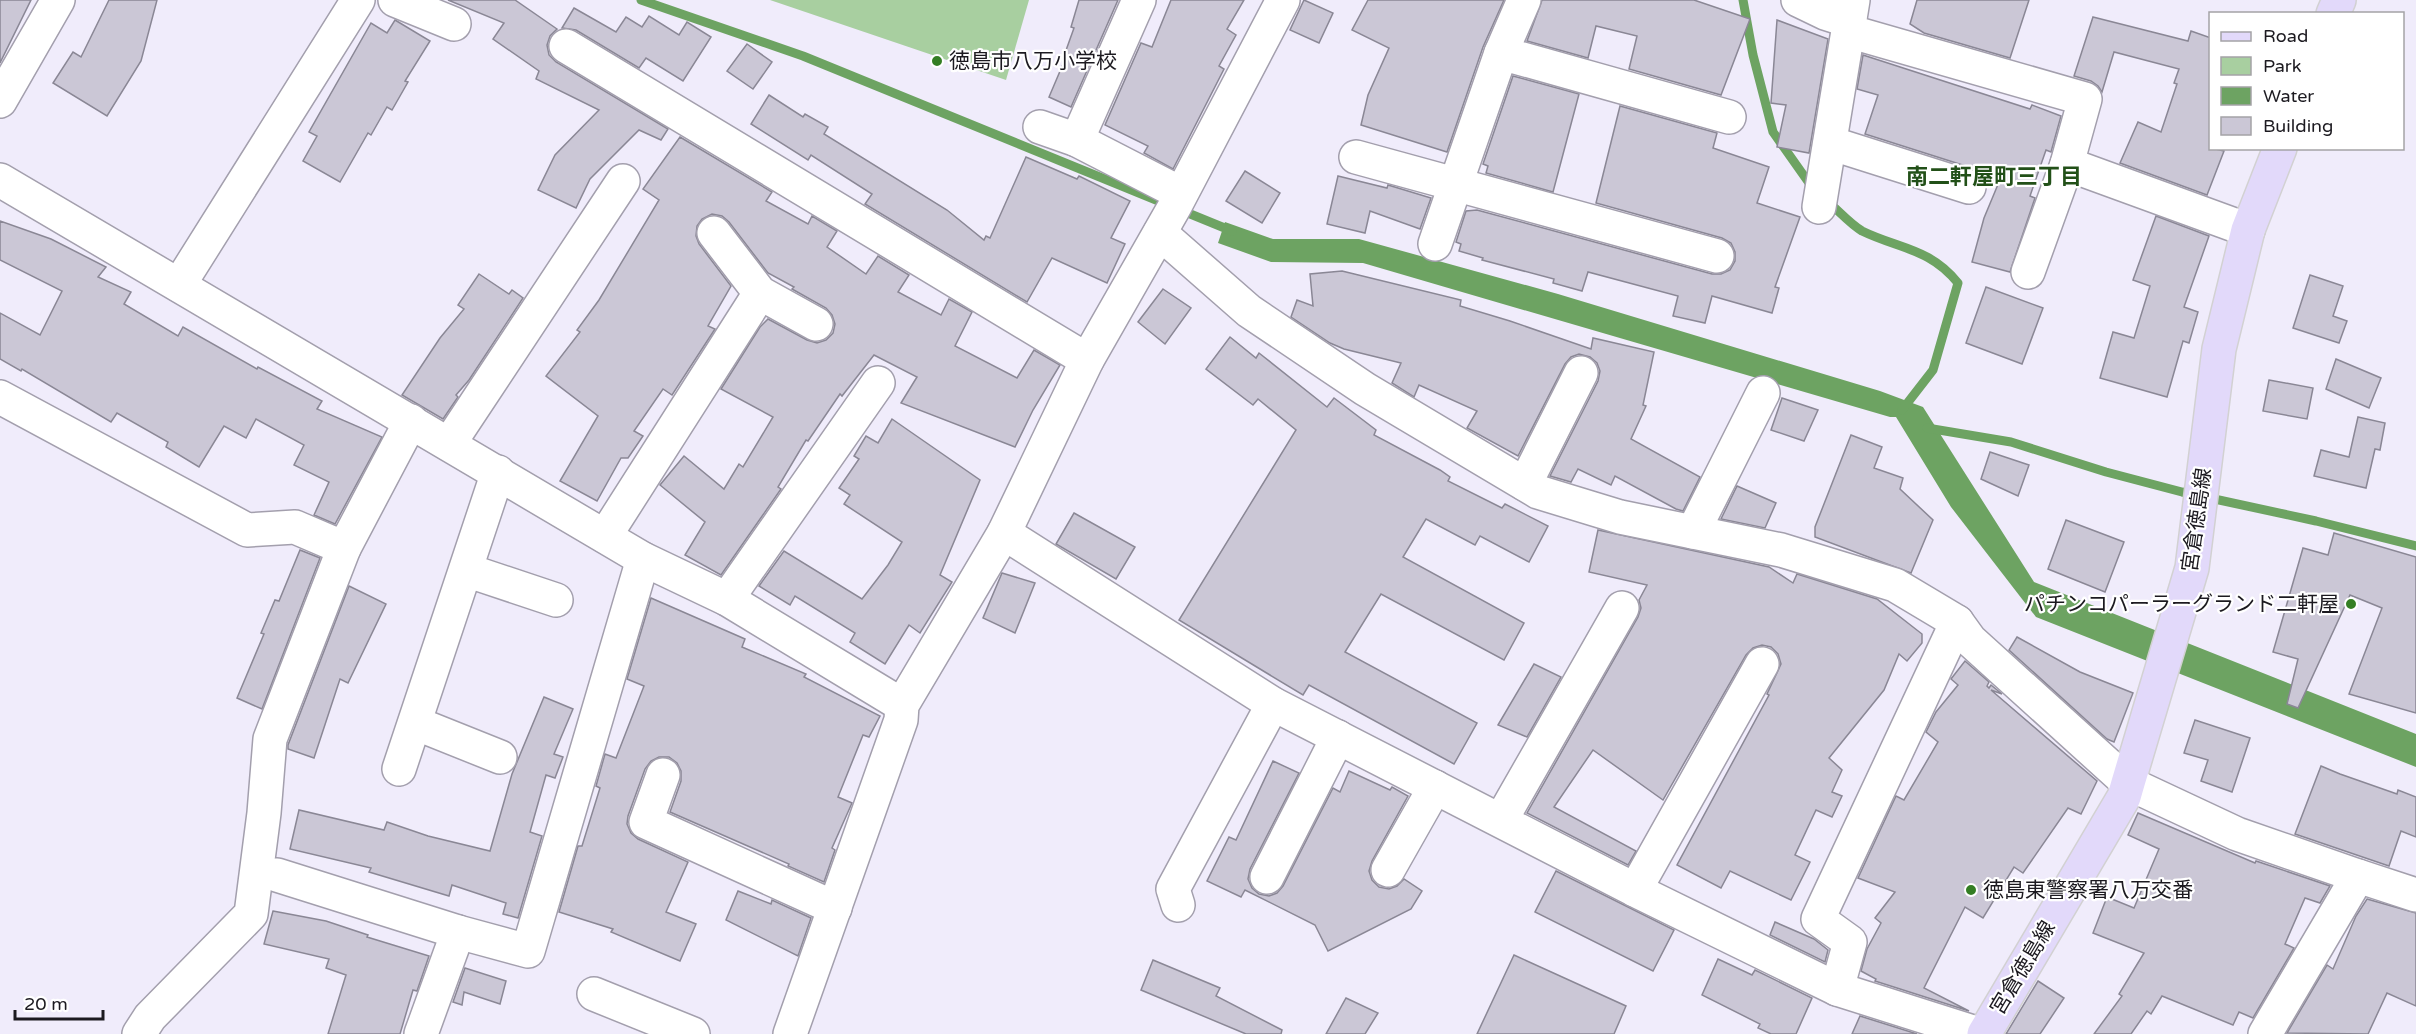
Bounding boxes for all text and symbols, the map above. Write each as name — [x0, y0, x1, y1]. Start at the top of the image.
legend — [2209, 12, 2404, 150]
text: Road — [2263, 25, 2308, 47]
place label: 徳島市八万小学校 — [949, 49, 1117, 74]
marker: 徳島市八万小学校 — [930, 54, 944, 68]
text: Park — [2263, 55, 2302, 77]
text: Water — [2263, 85, 2314, 107]
text: Building — [2263, 115, 2333, 137]
district label: 南二軒屋町三丁目 — [1906, 164, 2082, 190]
street label: 宮倉徳島線 — [2177, 466, 2217, 574]
place label: パチンコパーラーグランド二軒屋 — [2024, 592, 2339, 617]
marker: パチンコパーラーグランド二軒屋 — [2344, 597, 2358, 611]
place label: 徳島東警察署八万交番 — [1983, 878, 2193, 903]
marker: 徳島東警察署八万交番 — [1964, 883, 1978, 897]
street label: 宮倉徳島線 — [1985, 917, 2061, 1019]
scale bar — [15, 983, 104, 1021]
text: 20 m — [24, 993, 68, 1015]

